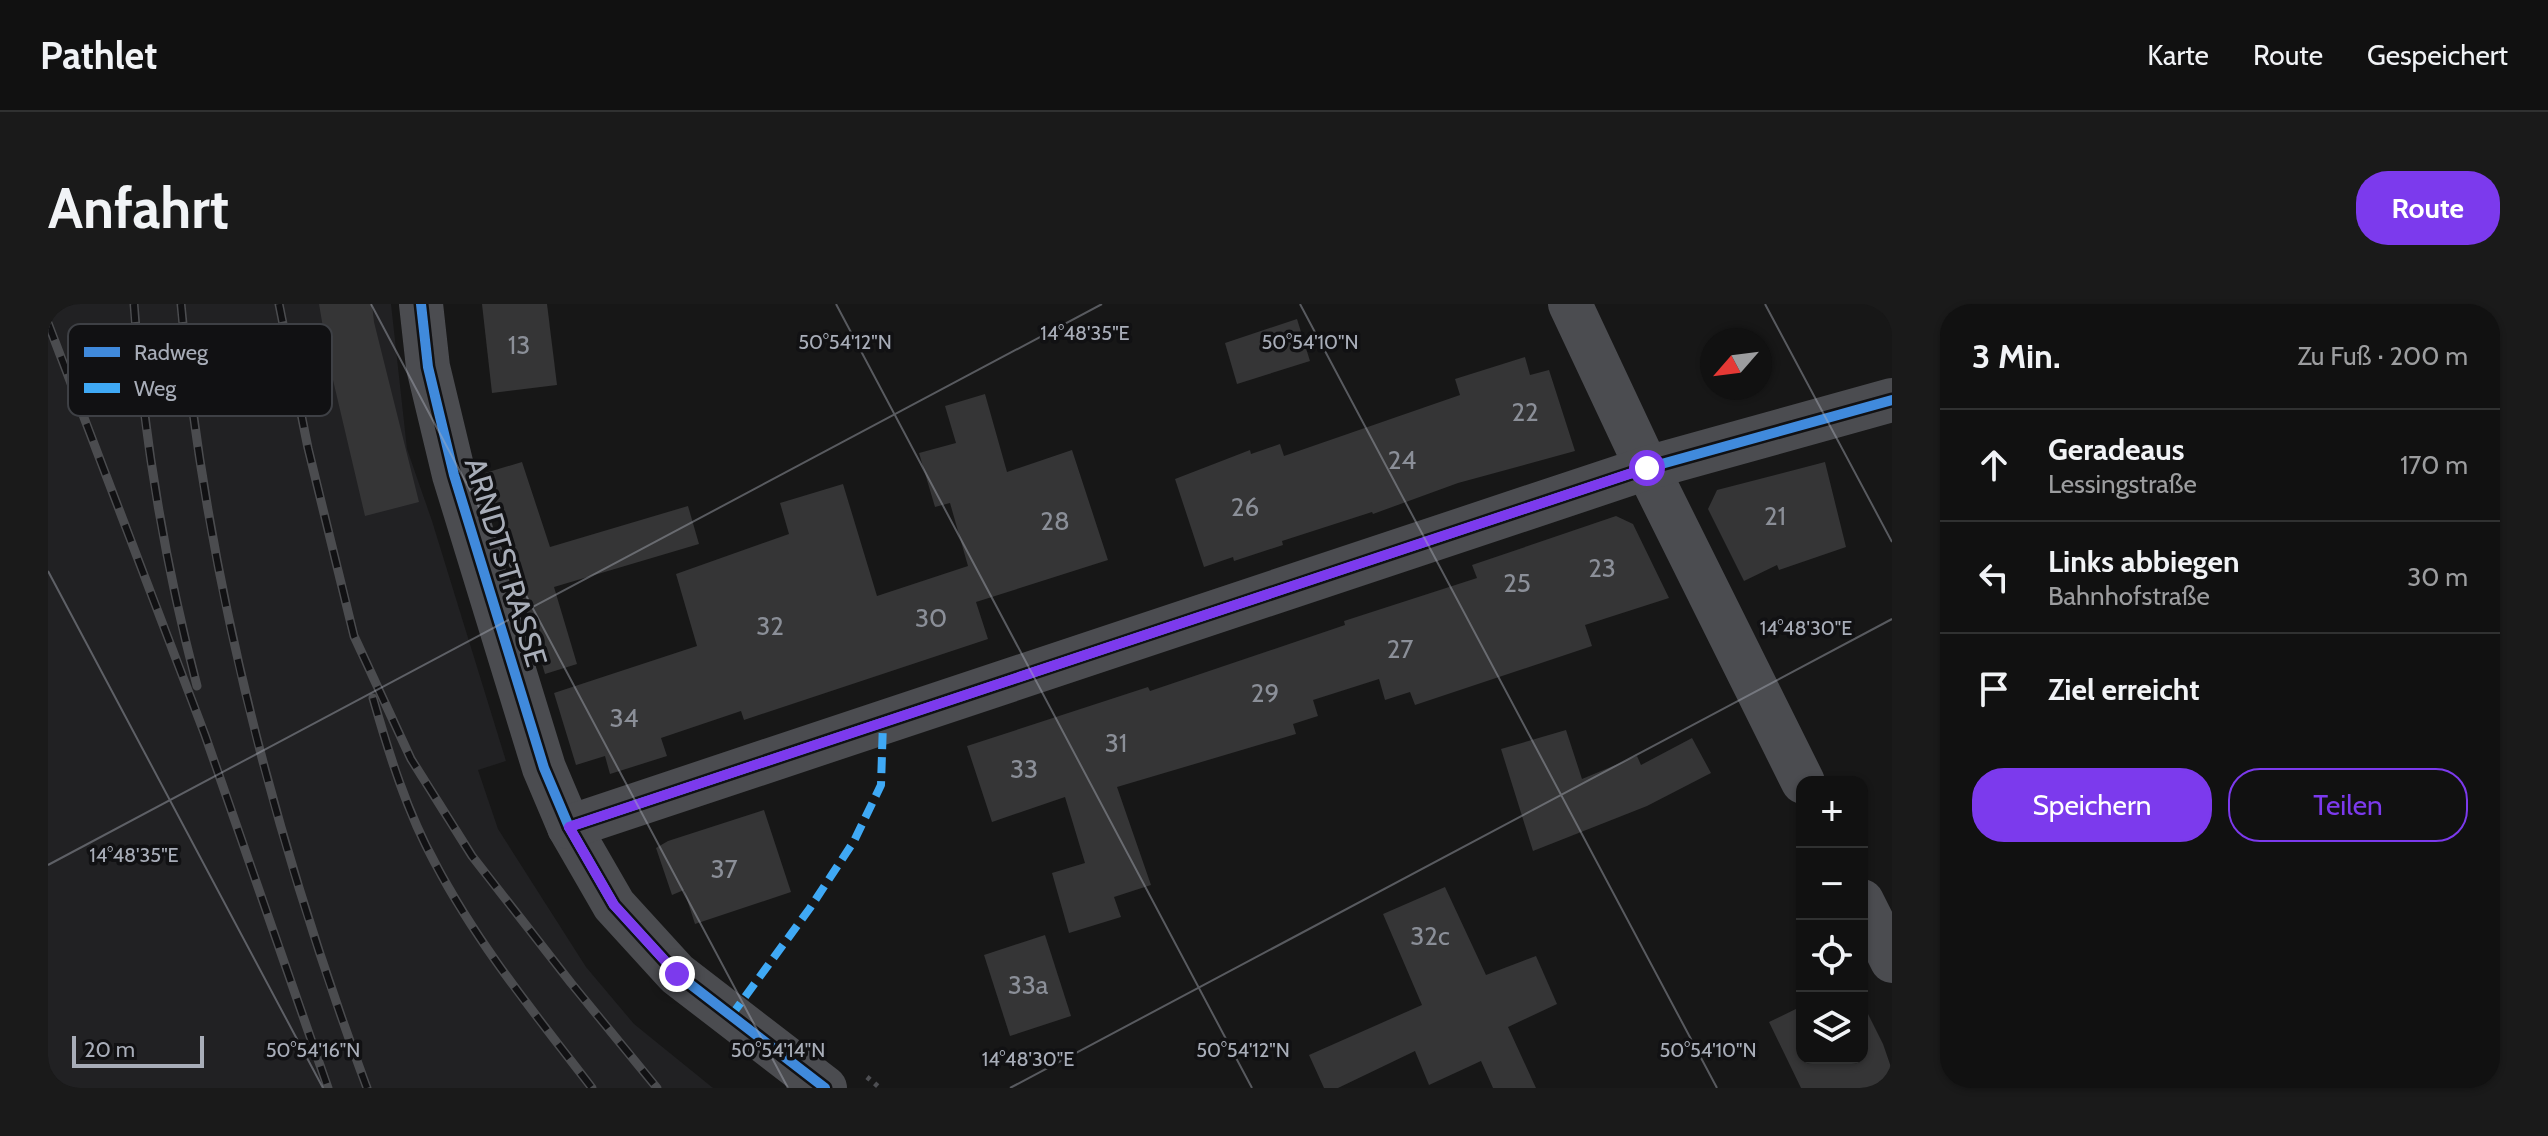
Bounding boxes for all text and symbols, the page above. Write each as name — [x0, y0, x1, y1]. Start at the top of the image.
text: Pathlet — [40, 32, 157, 79]
text: Karte — [2147, 38, 2209, 72]
text: Route — [2253, 38, 2323, 72]
text: Gespeichert — [2367, 38, 2508, 72]
button: Route — [2356, 171, 2500, 245]
text: Anfahrt — [48, 174, 229, 242]
text: 14°48'35"E — [1040, 321, 1130, 345]
legend — [68, 324, 332, 416]
north arrow — [1700, 328, 1772, 400]
house number: 13 — [508, 329, 530, 361]
text: 50°54'12"N — [798, 330, 892, 354]
text: 50°54'10"N — [1261, 330, 1359, 354]
text: 3 Min. — [1972, 335, 2060, 377]
text: Radweg — [134, 339, 209, 366]
text: Zu Fuß · 200 m — [2297, 340, 2468, 372]
text: Weg — [134, 375, 177, 402]
house number: 22 — [1511, 396, 1539, 428]
text: Geradeaus — [2048, 431, 2185, 468]
icon: ahead — [1972, 443, 2016, 487]
house number: 24 — [1388, 444, 1416, 476]
text: 170 m — [2400, 449, 2468, 481]
route start — [1629, 450, 1665, 486]
street label: ARNDTSTRASSE — [457, 453, 555, 671]
text: Lessingstraße — [2048, 468, 2197, 500]
house number: 26 — [1231, 491, 1259, 523]
house number: 21 — [1764, 500, 1786, 532]
house number: 28 — [1040, 505, 1070, 537]
text: Links abbiegen — [2048, 543, 2240, 580]
house number: 23 — [1588, 552, 1616, 584]
icon: left — [1972, 555, 2016, 599]
text: 30 m — [2407, 561, 2468, 593]
house number: 25 — [1503, 567, 1531, 599]
text: Bahnhofstraße — [2048, 580, 2210, 612]
house number: 30 — [915, 602, 947, 634]
house number: 32 — [756, 610, 784, 642]
text: 14°48'30"E — [1760, 616, 1852, 640]
house number: 27 — [1387, 633, 1413, 665]
icon: arrive — [1972, 667, 2016, 711]
text: Ziel erreicht — [2048, 671, 2199, 708]
house number: 29 — [1251, 677, 1279, 709]
house number: 34 — [609, 702, 639, 734]
house number: 31 — [1105, 727, 1127, 759]
house number: 33 — [1010, 753, 1038, 785]
button: Speichern — [1972, 768, 2212, 842]
button: Teilen — [2228, 768, 2468, 842]
map controls — [1796, 776, 1868, 1064]
button: + — [1796, 776, 1868, 848]
text: 14°48'35"E — [89, 843, 179, 867]
button: − — [1796, 848, 1868, 920]
house number: 37 — [710, 853, 738, 885]
house number: 32c — [1410, 920, 1450, 952]
button: locate — [1796, 920, 1868, 992]
route end — [659, 956, 695, 992]
house number: 33a — [1008, 969, 1049, 1001]
button: layers — [1796, 992, 1868, 1064]
scale bar — [72, 1032, 204, 1068]
text: 20 m — [84, 1036, 135, 1063]
text: 50°54'16"N — [266, 1038, 360, 1062]
text: 50°54'14"N — [731, 1038, 825, 1062]
text: 50°54'12"N — [1196, 1038, 1290, 1062]
text: 50°54'10"N — [1659, 1038, 1757, 1062]
text: 14°48'30"E — [982, 1047, 1074, 1071]

